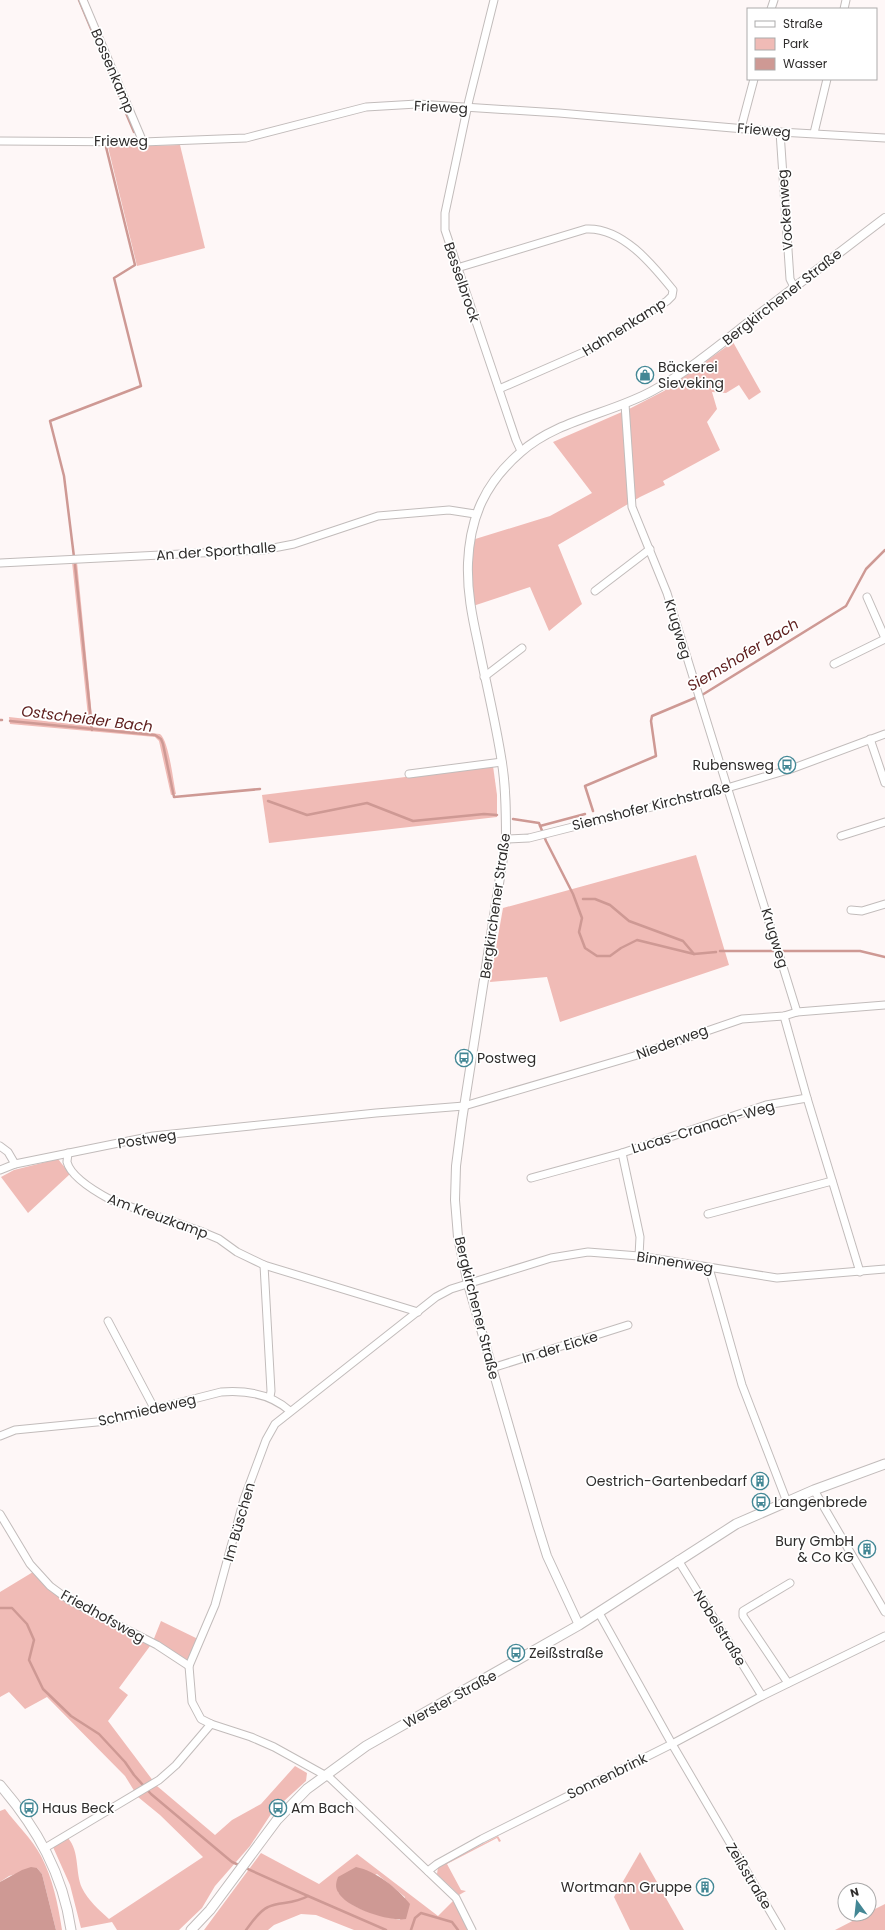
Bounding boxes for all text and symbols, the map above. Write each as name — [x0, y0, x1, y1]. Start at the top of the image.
legend — [747, 8, 877, 80]
text: Straße — [783, 15, 823, 32]
street label: Bossenkamp — [86, 26, 140, 116]
text: Park — [783, 35, 810, 52]
text: Wasser — [783, 55, 828, 72]
street label: Frieweg — [413, 96, 469, 118]
street label: Frieweg — [736, 118, 792, 142]
street label: Frieweg — [94, 131, 148, 151]
street label: Vockenweg — [772, 169, 798, 251]
street label: Besselbrock — [439, 239, 485, 325]
street label: Bergkirchener Straße — [718, 244, 846, 350]
street label: Hahnenkamp — [578, 293, 670, 361]
place label: Bäckerei Sieveking — [658, 357, 724, 393]
shop icon: Bäckerei Sieveking — [635, 365, 655, 385]
street label: An der Sporthalle — [155, 537, 277, 565]
street label: Krugweg — [659, 597, 697, 661]
water label: Siemshofer Bach — [683, 613, 802, 696]
water label: Ostscheider Bach — [20, 700, 154, 737]
place label: Rubensweg — [692, 755, 774, 775]
bus stop icon: Rubensweg — [777, 755, 797, 775]
street label: Siemshofer Kirchstraße — [570, 777, 732, 835]
street label: Bergkirchener Straße — [475, 832, 515, 980]
street label: Krugweg — [756, 906, 794, 970]
street label: Niederweg — [633, 1020, 711, 1064]
bus stop icon: Postweg — [454, 1048, 474, 1068]
place label: Postweg — [477, 1048, 536, 1068]
street label: Lucas-Cranach-Weg — [629, 1096, 777, 1158]
street label: Postweg — [116, 1125, 178, 1153]
street label: Am Kreuzkamp — [105, 1189, 211, 1243]
street label: Bergkirchener Straße — [450, 1234, 505, 1382]
street label: Binnenweg — [635, 1246, 715, 1278]
street label: In der Eicke — [520, 1326, 601, 1368]
street label: Schmiedeweg — [96, 1389, 198, 1431]
place label: Oestrich-Gartenbedarf — [586, 1471, 747, 1491]
building icon: Oestrich-Gartenbedarf — [750, 1471, 770, 1491]
street label: Im Büschen — [218, 1480, 260, 1564]
bus stop icon: Langenbrede — [751, 1492, 771, 1512]
place label: Langenbrede — [774, 1492, 867, 1512]
place label: Bury GmbH & Co KG — [775, 1531, 854, 1567]
building icon: Bury GmbH & Co KG — [857, 1539, 877, 1559]
street label: Friedhofsweg — [57, 1585, 149, 1647]
street label: Nobelstraße — [689, 1586, 751, 1670]
bus stop icon: Zeißstraße — [506, 1643, 526, 1663]
place label: Zeißstraße — [529, 1643, 604, 1663]
street label: Werster Straße — [400, 1665, 501, 1733]
street label: Sonnenbrink — [563, 1748, 651, 1804]
bus stop icon: Haus Beck — [19, 1798, 39, 1818]
place label: Haus Beck — [42, 1798, 115, 1818]
bus stop icon: Am Bach — [268, 1798, 288, 1818]
place label: Am Bach — [291, 1798, 354, 1818]
street label: Zeißstraße — [721, 1839, 777, 1913]
place label: Wortmann Gruppe — [561, 1877, 692, 1897]
building icon: Wortmann Gruppe — [695, 1877, 715, 1897]
north arrow — [837, 1882, 877, 1922]
text: N — [848, 1884, 860, 1901]

